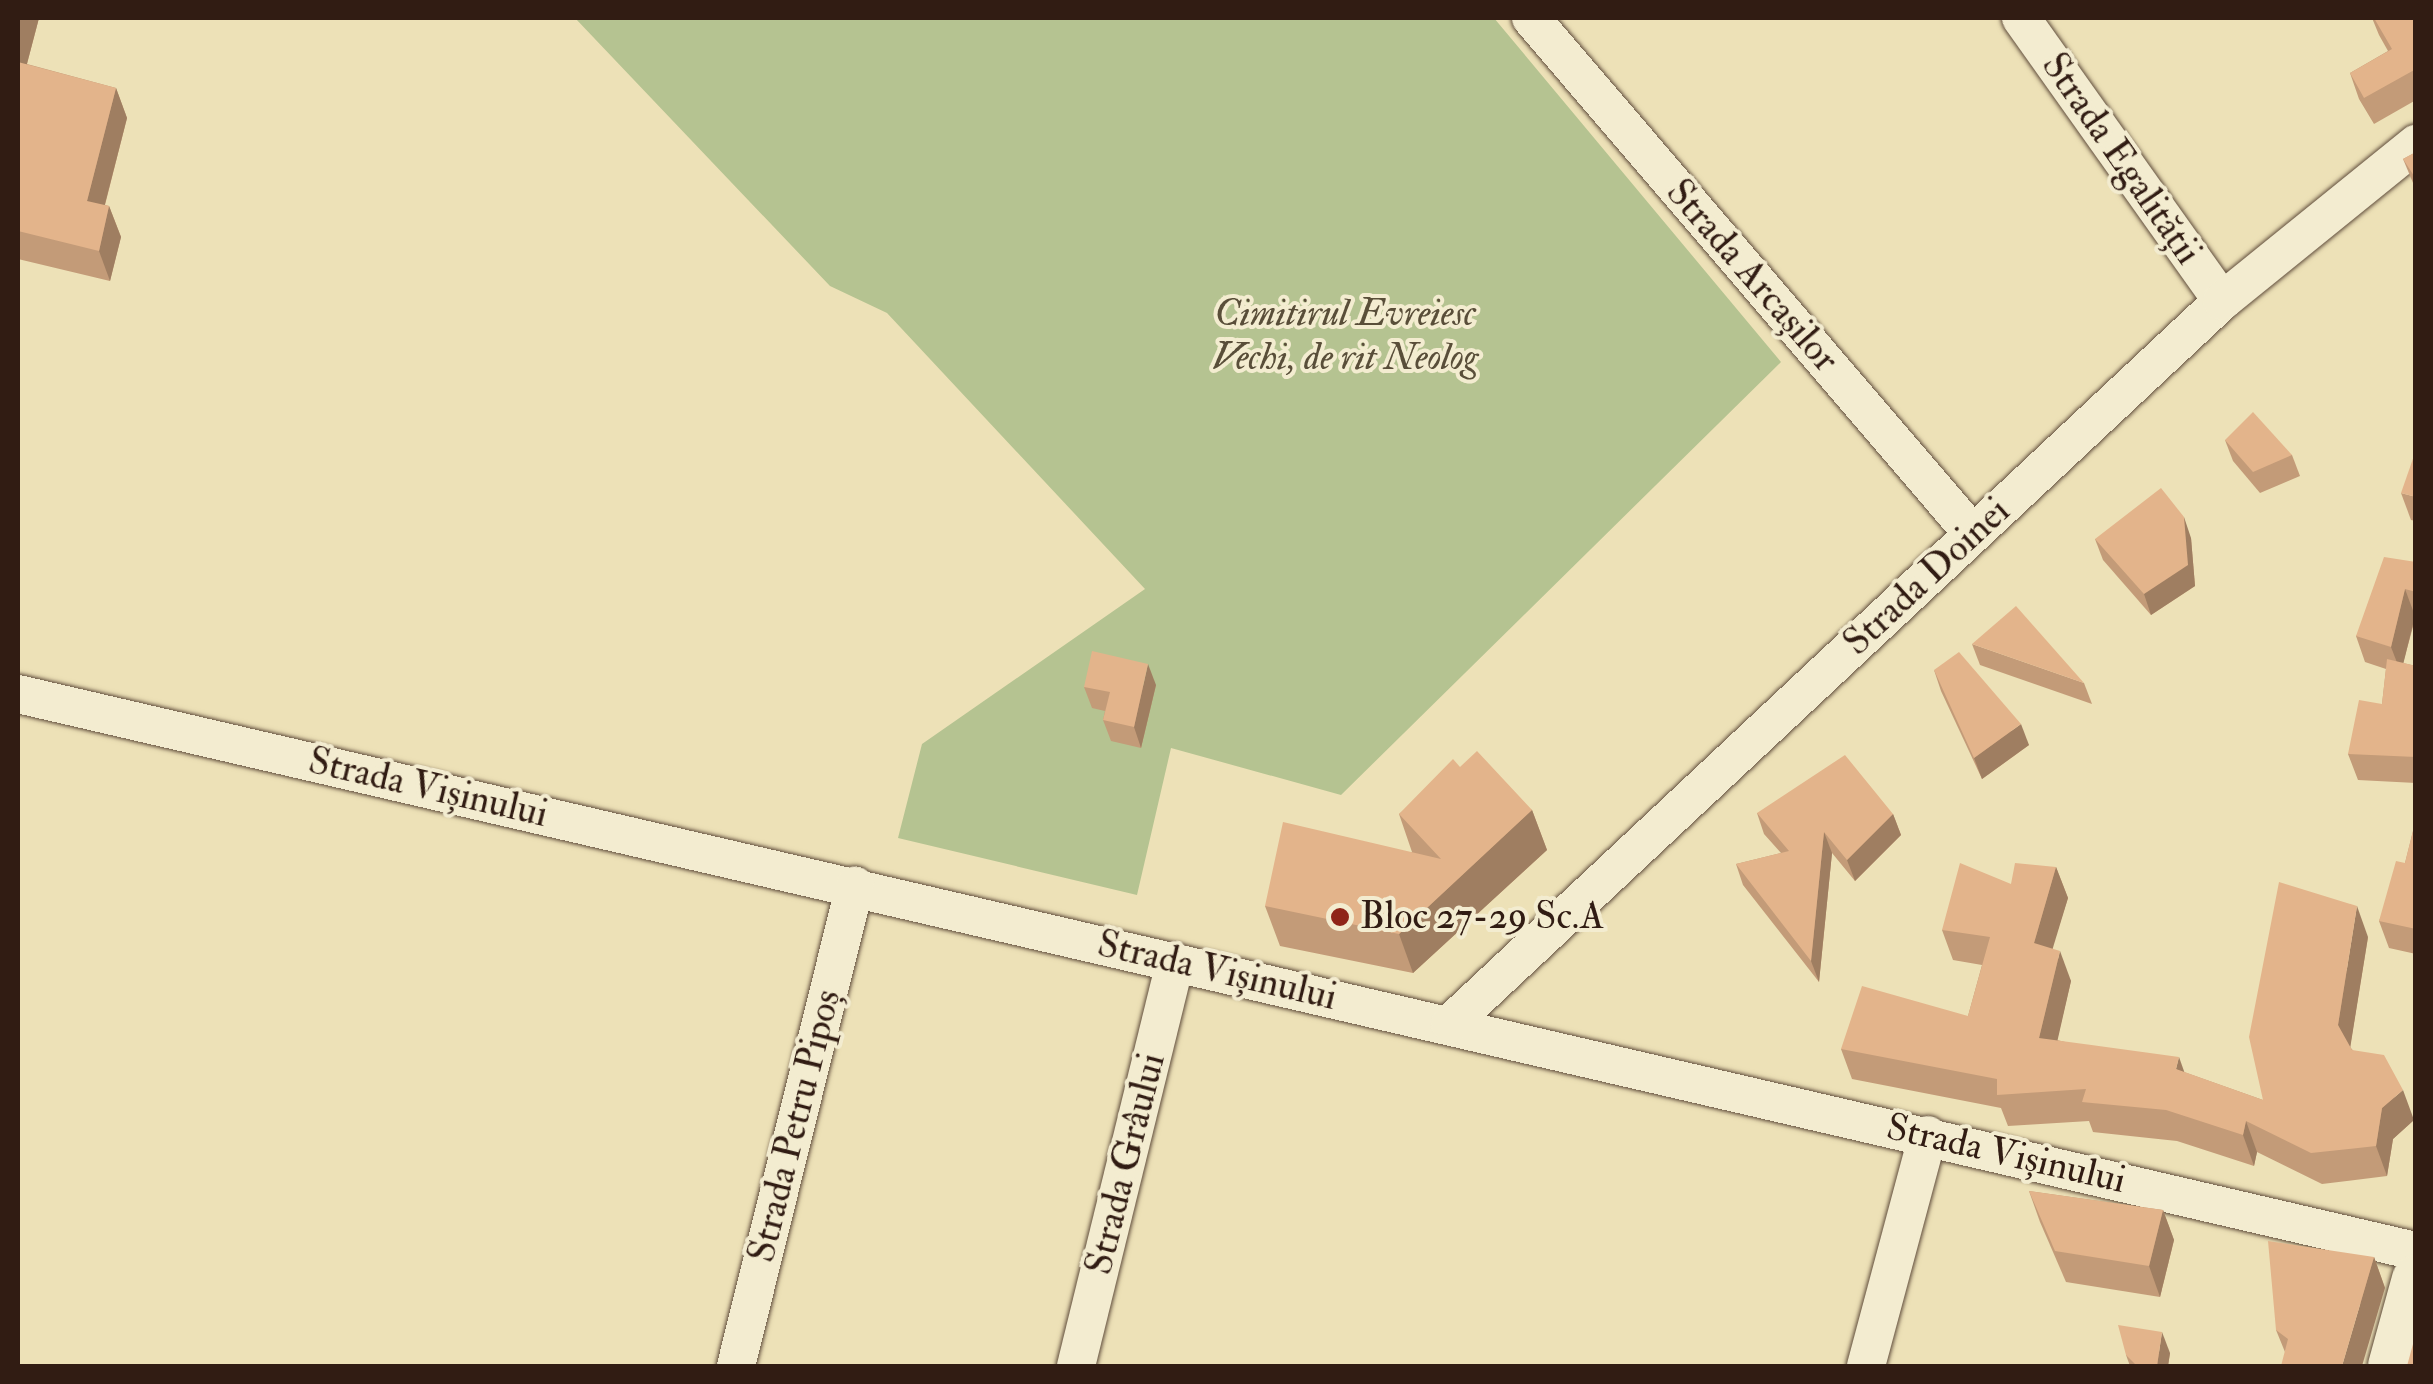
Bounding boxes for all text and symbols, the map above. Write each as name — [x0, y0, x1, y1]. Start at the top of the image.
street label: Strada Egalității — [2031, 45, 2211, 273]
street label: Strada Arcașilor — [1656, 171, 1848, 381]
park label: Cimitirul Evreiesc Vechi, de rit Neolog — [1212, 291, 1478, 380]
street label: Strada Doinei — [1835, 489, 2019, 665]
street label: Strada Vișinului — [304, 738, 552, 838]
place label: Bloc 27-29 Sc.A — [1360, 894, 1604, 940]
marker: Bloc 27-29 Sc.A — [1329, 906, 1351, 928]
street label: Strada Vișinului — [1093, 921, 1341, 1021]
street label: Strada Petru Pipoș — [739, 985, 851, 1267]
street label: Strada Grâului — [1077, 1049, 1175, 1279]
street label: Strada Vișinului — [1882, 1104, 2130, 1204]

